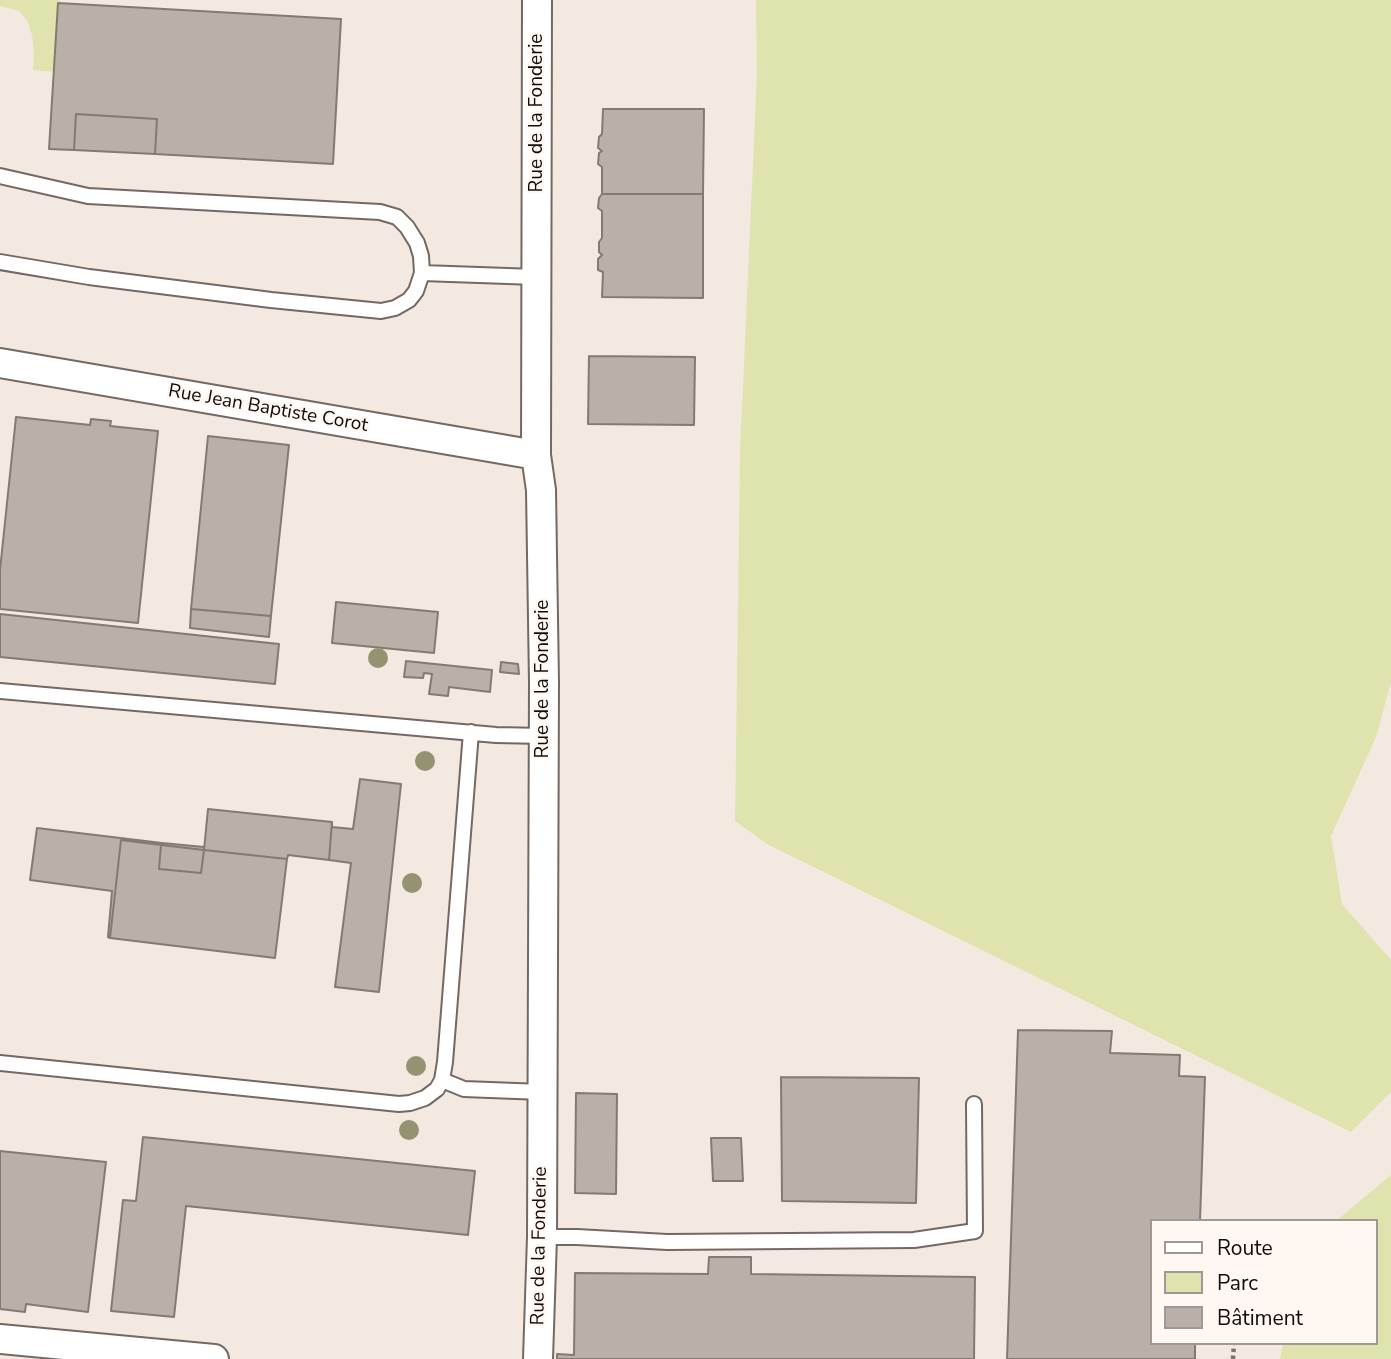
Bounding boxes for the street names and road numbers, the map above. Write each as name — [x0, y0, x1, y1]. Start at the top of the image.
street label: Rue de la Fonderie — [526, 34, 548, 192]
street label: Rue Jean Baptiste Corot — [166, 380, 370, 438]
street label: Rue de la Fonderie — [532, 600, 554, 758]
street label: Rue de la Fonderie — [527, 1166, 553, 1326]

